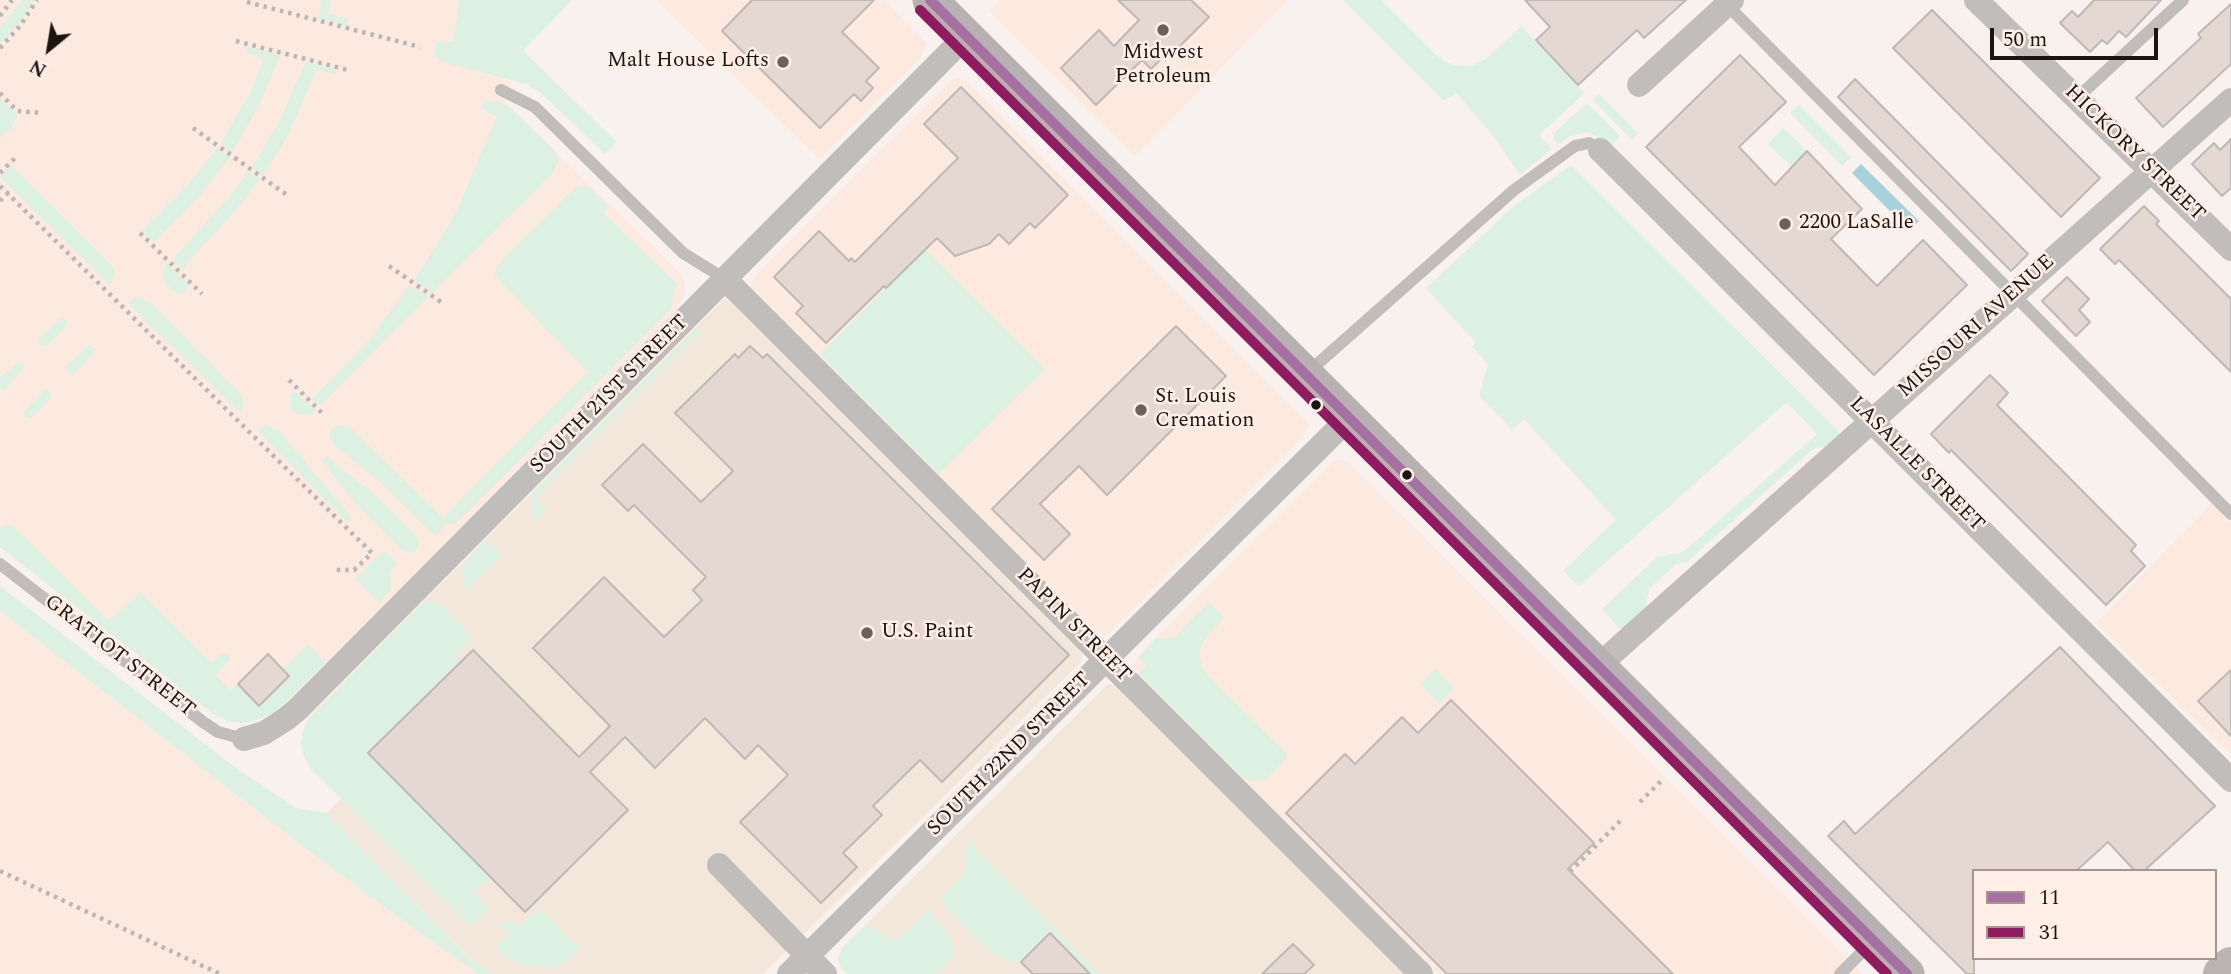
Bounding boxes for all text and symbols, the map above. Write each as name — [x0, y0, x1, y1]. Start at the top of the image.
north arrow — [14, 14, 84, 84]
scale bar — [1993, 14, 2161, 58]
marker: Midwest Petroleum — [1155, 22, 1171, 38]
text: 50 m — [2003, 24, 2047, 56]
place label: Midwest Petroleum — [1115, 41, 1211, 91]
place label: Malt House Lofts — [607, 49, 769, 75]
text: N — [24, 51, 52, 84]
marker: Malt House Lofts — [775, 54, 791, 70]
street label: HICKORY STREET — [2058, 80, 2210, 228]
place label: 2200 LaSalle — [1799, 211, 1914, 237]
marker: 2200 LaSalle — [1777, 216, 1793, 232]
street label: MISSOURI AVENUE — [1894, 250, 2060, 404]
street label: SOUTH 21ST STREET — [526, 311, 694, 479]
place label: St. Louis Cremation — [1155, 385, 1255, 435]
street label: LASALLE STREET — [1843, 392, 1989, 538]
unlabelled marker — [1309, 398, 1323, 412]
marker: St. Louis Cremation — [1133, 402, 1149, 418]
unlabelled marker — [1400, 468, 1414, 482]
street label: PAPIN STREET — [1010, 563, 1136, 689]
street label: GRATIOT STREET — [39, 590, 199, 724]
place label: U.S. Paint — [881, 620, 974, 646]
marker: U.S. Paint — [859, 625, 875, 641]
street label: SOUTH 22ND STREET — [923, 668, 1097, 842]
legend — [1972, 869, 2217, 960]
text: 11 — [2039, 882, 2060, 914]
text: 31 — [2039, 917, 2060, 949]

